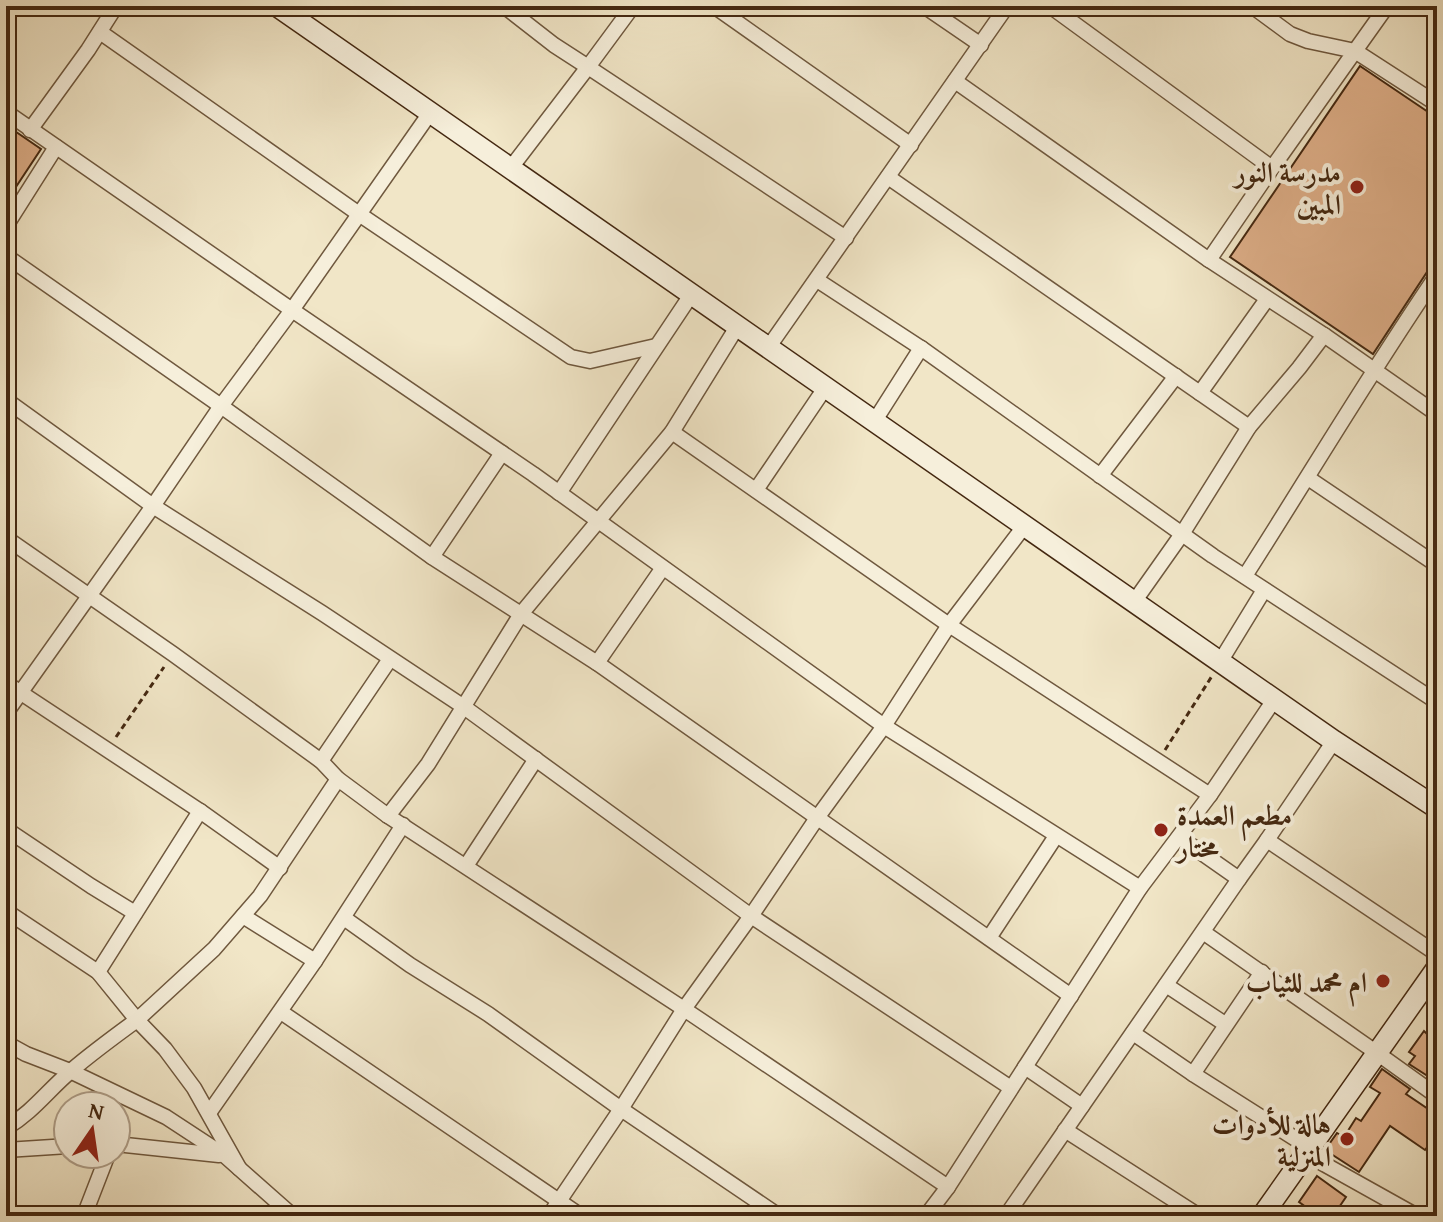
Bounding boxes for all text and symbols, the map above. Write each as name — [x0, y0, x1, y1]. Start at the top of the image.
place label: مدرسة النور المبين — [1231, 151, 1341, 224]
marker: مدرسة النور المبين — [1348, 178, 1366, 196]
place label: مطعم العمدة مختار — [1174, 794, 1292, 867]
marker: مطعم العمدة مختار — [1152, 821, 1170, 839]
place label: ام محمد للثياب — [1246, 961, 1367, 1007]
marker: ام محمد للثياب — [1374, 972, 1392, 990]
north arrow — [52, 1090, 132, 1170]
text: N — [86, 1093, 108, 1128]
place label: هالة للأدوات المنزلية — [1212, 1103, 1331, 1176]
marker: هالة للأدوات المنزلية — [1338, 1130, 1356, 1148]

